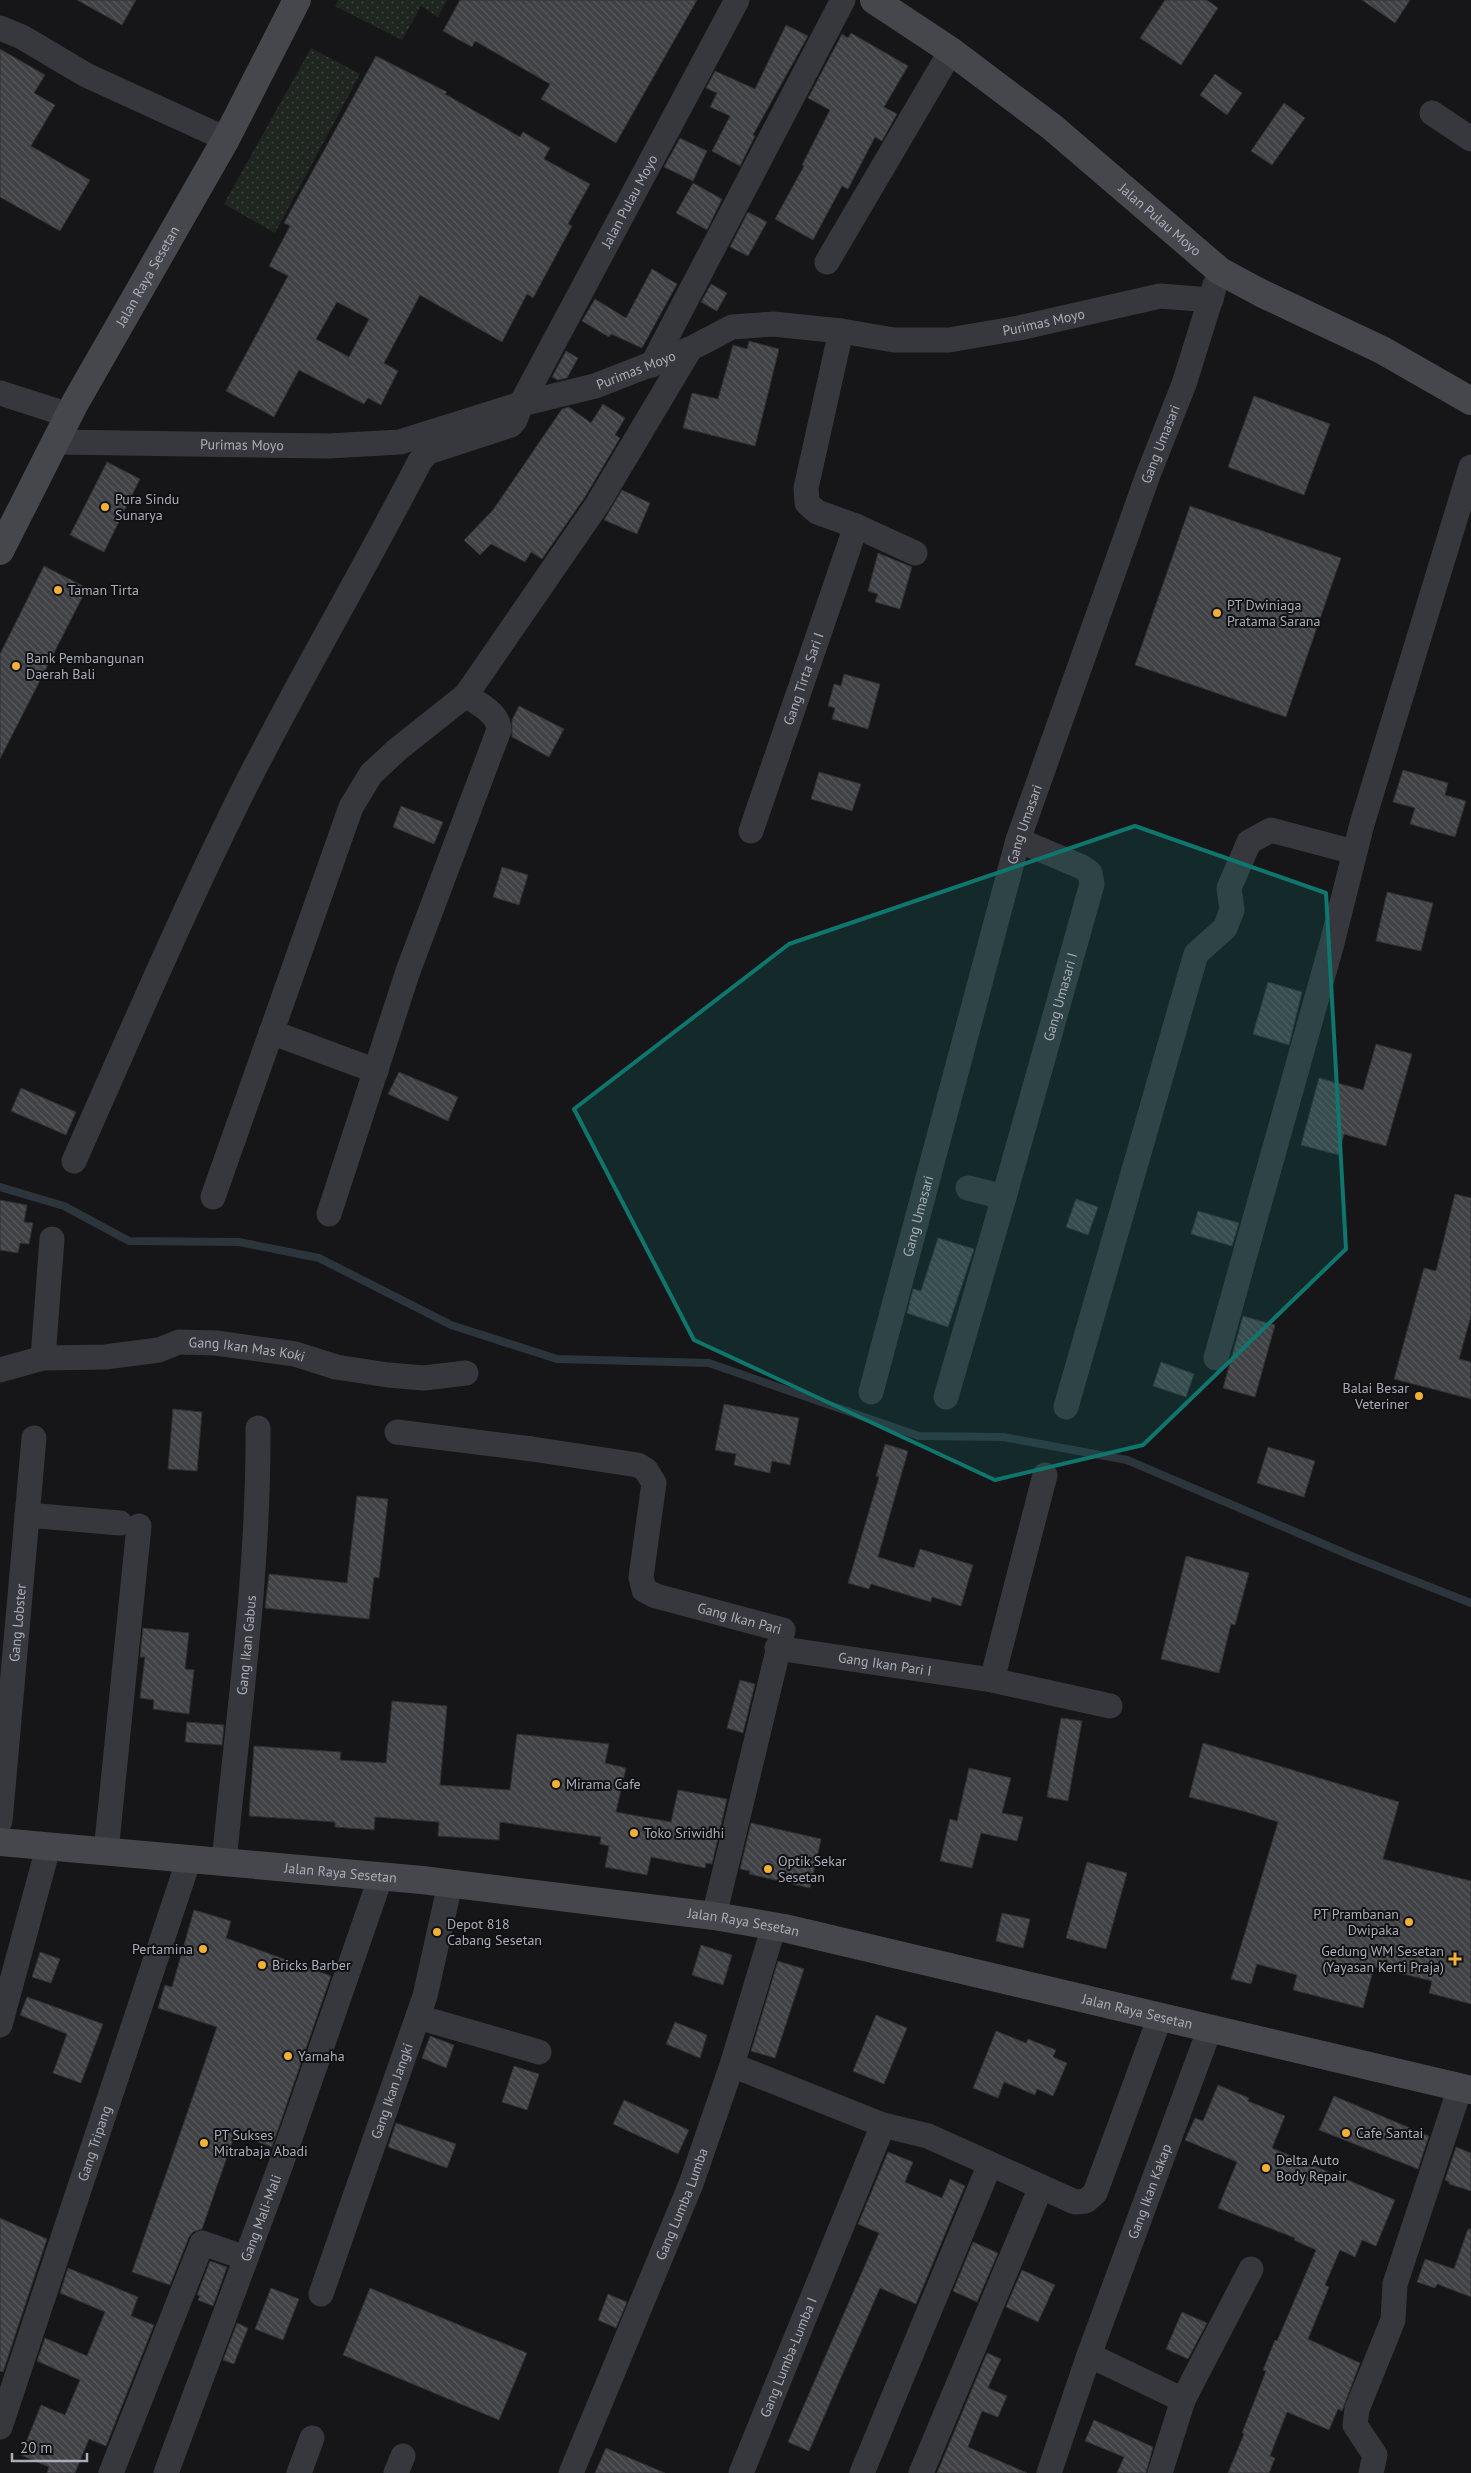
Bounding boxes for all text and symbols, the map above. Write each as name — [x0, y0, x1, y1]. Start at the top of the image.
street label: Jalan Pulau Moyo — [597, 152, 662, 252]
street label: Jalan Pulau Moyo — [1114, 179, 1205, 260]
street label: Jalan Raya Sesetan — [111, 223, 183, 331]
street label: Purimas Moyo — [1001, 304, 1086, 340]
street label: Purimas Moyo — [594, 346, 678, 394]
street label: Gang Umasari — [1137, 402, 1184, 486]
street label: Purimas Moyo — [200, 435, 284, 454]
place label: Pura Sindu Sunarya — [115, 490, 179, 524]
marker: Pura Sindu Sunarya — [99, 501, 111, 513]
place label: Taman Tirta — [68, 581, 139, 599]
marker: Taman Tirta — [52, 584, 64, 596]
place label: PT Dwiniaga Pratama Sarana — [1227, 596, 1321, 630]
marker: PT Dwiniaga Pratama Sarana — [1211, 607, 1223, 619]
street label: Gang Tirta Sari I — [779, 630, 828, 728]
place label: Bank Pembangunan Daerah Bali — [26, 649, 144, 683]
marker: Bank Pembangunan Daerah Bali — [10, 660, 22, 672]
street label: Gang Umasari — [1003, 782, 1046, 866]
street label: Gang Umasari I — [1039, 951, 1081, 1043]
street label: Gang Umasari — [898, 1174, 937, 1259]
street label: Gang Ikan Mas Koki — [189, 1333, 307, 1366]
place label: Balai Besar Veteriner — [1342, 1379, 1409, 1413]
marker: Balai Besar Veteriner — [1413, 1390, 1425, 1402]
street label: Gang Lobster — [5, 1583, 30, 1663]
street label: Gang Ikan Gabus — [233, 1594, 260, 1696]
street label: Gang Ikan Pari — [695, 1598, 784, 1638]
street label: Gang Ikan Pari I — [837, 1648, 933, 1680]
place label: Mirama Cafe — [566, 1775, 641, 1793]
marker: Mirama Cafe — [550, 1778, 562, 1790]
place label: Toko Sriwidhi — [644, 1824, 724, 1842]
marker: Toko Sriwidhi — [628, 1827, 640, 1839]
place label: Optik Sekar Sesetan — [778, 1852, 847, 1886]
street label: Jalan Raya Sesetan — [283, 1859, 398, 1887]
marker: Optik Sekar Sesetan — [762, 1863, 774, 1875]
street label: Jalan Raya Sesetan — [686, 1904, 801, 1940]
place label: PT Prambanan Dwipaka — [1313, 1905, 1399, 1939]
place label: Depot 818 Cabang Sesetan — [447, 1915, 542, 1949]
marker: PT Prambanan Dwipaka — [1403, 1916, 1415, 1928]
marker: Depot 818 Cabang Sesetan — [431, 1926, 443, 1938]
place label: Pertamina — [132, 1940, 193, 1958]
place label: Gedung WM Sesetan (Yayasan Kerti Praja) — [1321, 1942, 1444, 1976]
marker: Pertamina — [197, 1943, 209, 1955]
marker: Gedung WM Sesetan (Yayasan Kerti Praja) — [1448, 1952, 1462, 1966]
place label: Bricks Barber — [272, 1956, 351, 1974]
marker: Bricks Barber — [256, 1959, 268, 1971]
street label: Jalan Raya Sesetan — [1079, 1989, 1194, 2033]
street label: Gang Ikan Jangki — [367, 2041, 417, 2141]
place label: Yamaha — [298, 2047, 345, 2065]
marker: Yamaha — [282, 2050, 294, 2062]
street label: Gang Tripang — [73, 2103, 115, 2183]
place label: Cafe Santai — [1356, 2124, 1423, 2142]
place label: PT Sukses Mitrabaja Abadi — [214, 2126, 308, 2160]
marker: Cafe Santai — [1340, 2127, 1352, 2139]
marker: PT Sukses Mitrabaja Abadi — [198, 2137, 210, 2149]
street label: Gang Ikan Kakap — [1124, 2141, 1175, 2241]
street label: Gang Lumba Lumba — [651, 2145, 712, 2263]
place label: Delta Auto Body Repair — [1276, 2151, 1347, 2185]
marker: Delta Auto Body Repair — [1260, 2162, 1272, 2174]
street label: Gang Mali-Mali — [237, 2172, 285, 2264]
street label: Gang Lumba-Lumba I — [756, 2295, 821, 2420]
scale bar — [12, 2430, 88, 2462]
text: 20 m — [20, 2438, 53, 2457]

